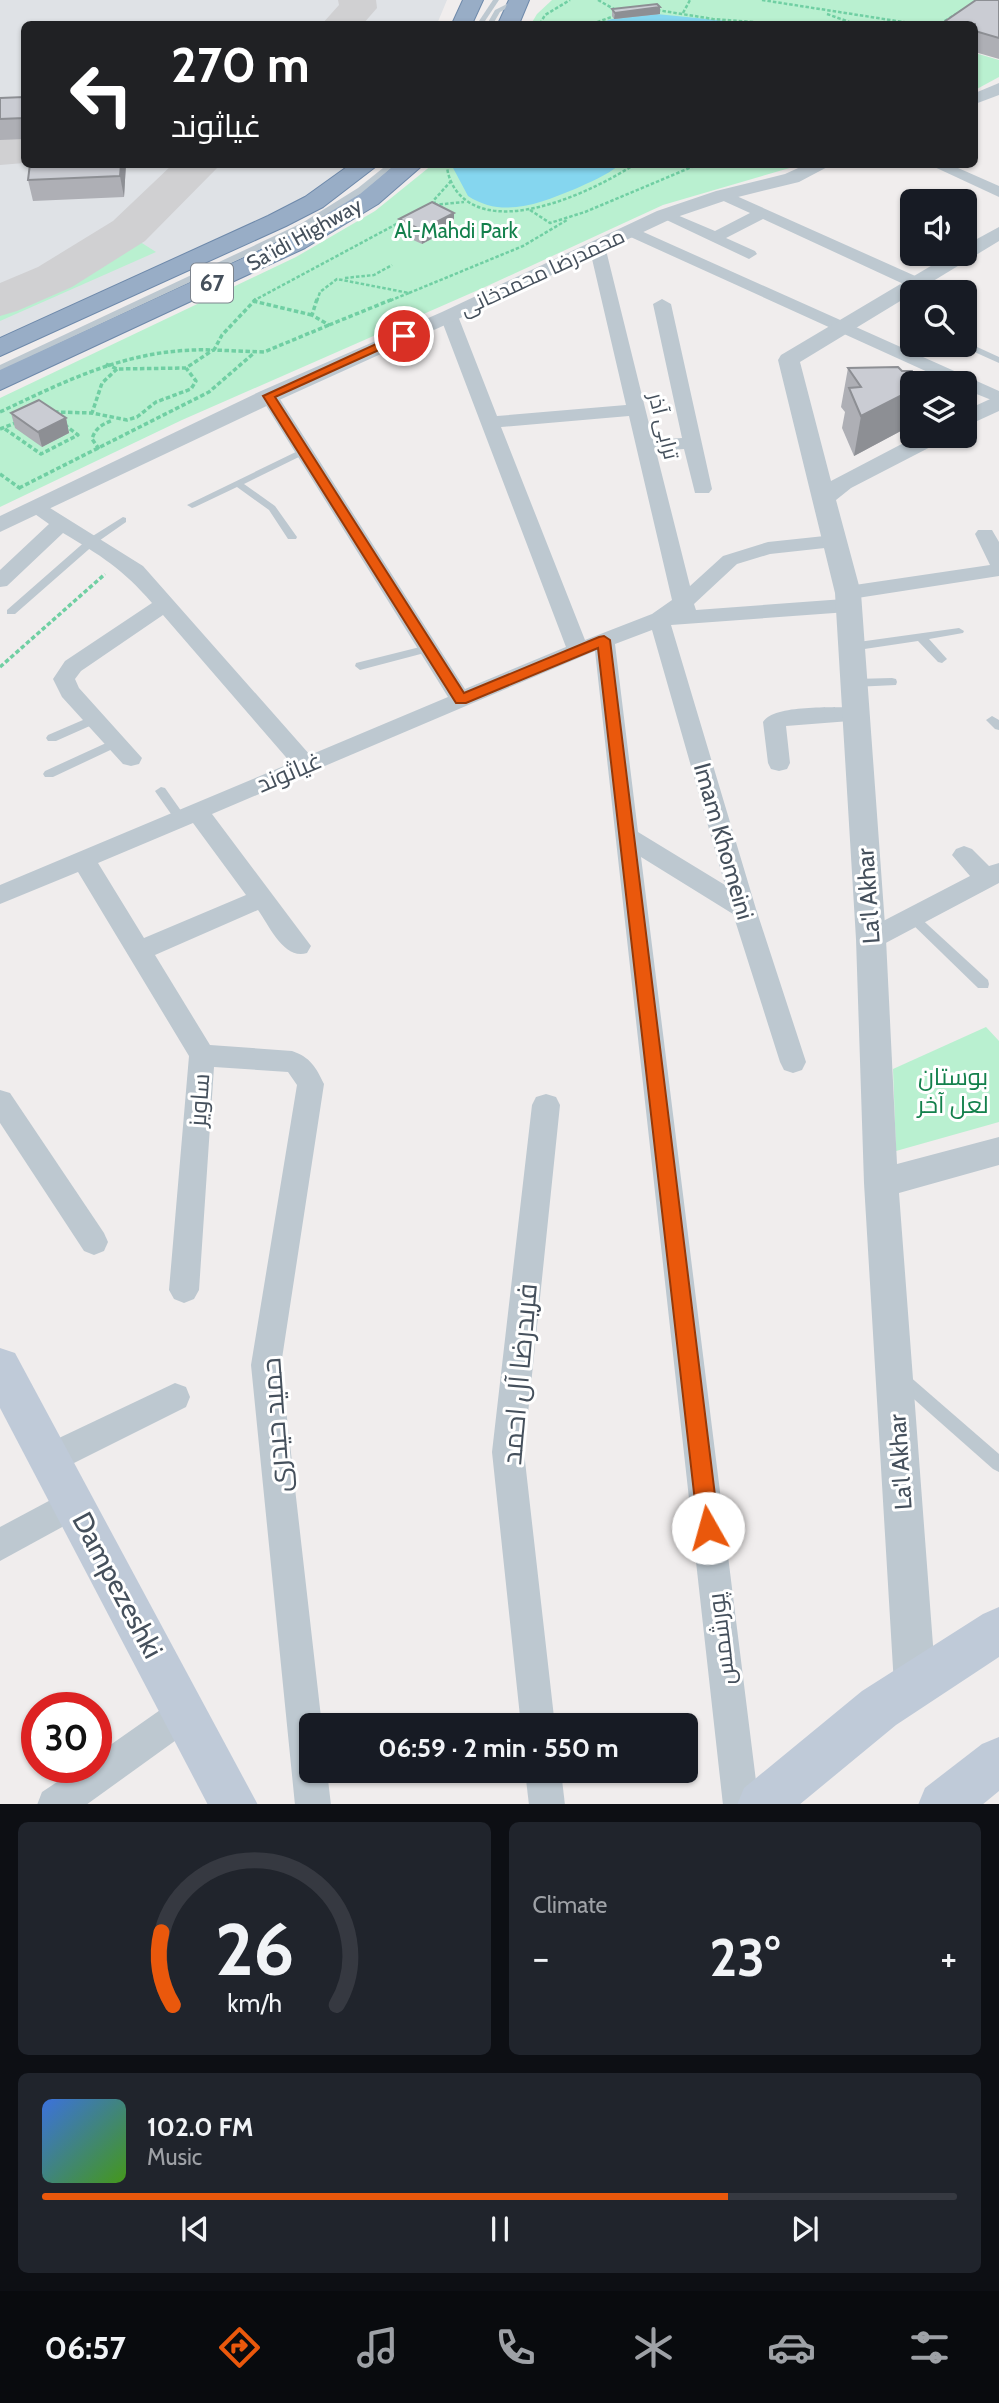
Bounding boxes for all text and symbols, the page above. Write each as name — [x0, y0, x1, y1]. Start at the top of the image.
text: 270 m — [171, 35, 310, 94]
icon: left — [56, 49, 147, 140]
text: غیاثوند — [171, 106, 262, 145]
map controls — [900, 189, 977, 448]
button: sound — [900, 189, 977, 266]
street label: Sa'idi Highway — [242, 192, 366, 276]
park label: Al-Mahdi Park — [394, 218, 518, 243]
street label: محمدرضا محمدخانی — [456, 223, 629, 322]
road number: 67 — [191, 264, 233, 302]
button: search — [900, 280, 977, 357]
pin — [374, 306, 434, 366]
icon: arrive — [385, 317, 423, 355]
button: layers — [900, 371, 977, 448]
street label: ترابی آذر — [642, 389, 684, 463]
street label: غیاثوند — [252, 745, 326, 799]
street label: Imam Khomeini — [688, 759, 760, 923]
street label: La'l Akhar — [850, 847, 886, 945]
park label: بوستان لعل آخر — [915, 1062, 989, 1119]
street label: ساویز — [183, 1072, 215, 1130]
street label: فریدرضا آل احمد — [494, 1282, 544, 1466]
street label: حمید حیدری — [253, 1356, 297, 1494]
street label: La'l Akhar — [882, 1413, 918, 1511]
position arrow — [671, 1491, 745, 1565]
street label: Dampezeshki — [65, 1506, 171, 1664]
street label: پورشمس — [701, 1590, 743, 1687]
speed limit sign: 30 — [21, 1692, 112, 1783]
text: 06:59 · 2 min · 550 m — [378, 1732, 619, 1764]
text: Climate — [533, 1891, 607, 1919]
text: 26 — [215, 1905, 294, 1993]
text: 23° — [709, 1926, 780, 1989]
text: − — [533, 1934, 549, 1981]
text: + — [940, 1934, 957, 1981]
text: km/h — [227, 1987, 282, 2017]
text: 102.0 FM — [147, 2111, 253, 2143]
text: Music — [147, 2143, 202, 2171]
icon: previous — [176, 2210, 214, 2248]
icon: pause — [481, 2210, 519, 2248]
icon: next — [786, 2210, 824, 2248]
icon: directions — [215, 2323, 264, 2372]
icon: music — [353, 2323, 402, 2372]
icon: phone — [491, 2323, 540, 2372]
icon: climate — [629, 2323, 678, 2372]
icon: car — [767, 2323, 816, 2372]
icon: filters — [905, 2323, 954, 2372]
text: 06:57 — [45, 2328, 126, 2367]

